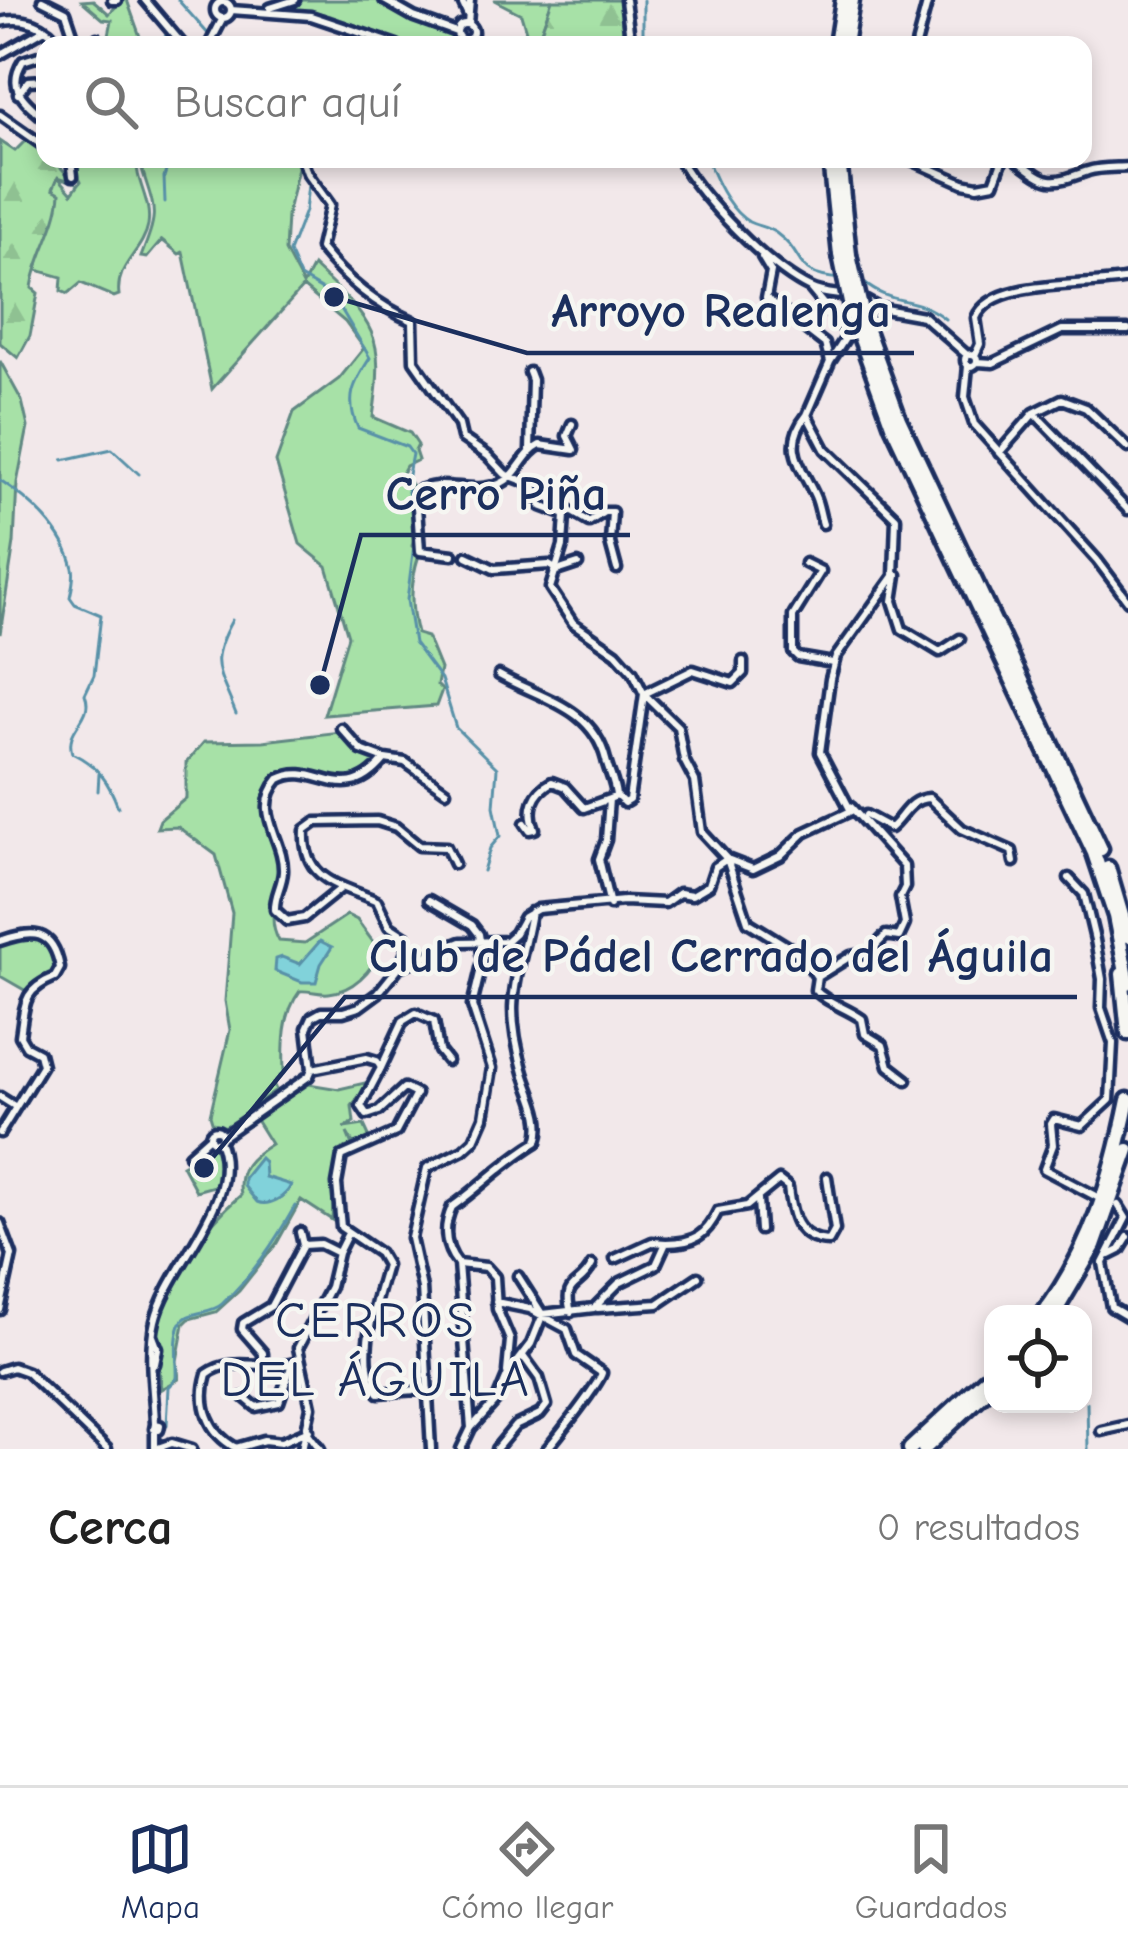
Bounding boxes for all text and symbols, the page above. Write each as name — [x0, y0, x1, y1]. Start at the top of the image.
search box — [36, 36, 1092, 168]
icon: search — [78, 69, 144, 135]
text: Buscar aquí — [174, 76, 401, 128]
callout: Arroyo Realenga — [527, 269, 914, 353]
text: Arroyo Realenga — [551, 284, 891, 339]
callout: Cerro Piña — [361, 451, 630, 535]
text: Cerro Piña — [386, 467, 607, 522]
callout: Club de Pádel Cerrado del Águila — [345, 913, 1077, 997]
text: Club de Pádel Cerrado del Águila — [369, 928, 1053, 984]
district label: CERROS DEL ÁGUILA — [220, 1291, 532, 1409]
map controls — [984, 1305, 1092, 1413]
button: locate — [984, 1305, 1092, 1413]
text: Cerca — [48, 1498, 173, 1557]
text: 0 resultados — [877, 1505, 1080, 1550]
tab: Mapa — [121, 1816, 200, 1926]
tab: Cómo llegar — [441, 1816, 613, 1926]
tab: Guardados — [855, 1816, 1007, 1926]

